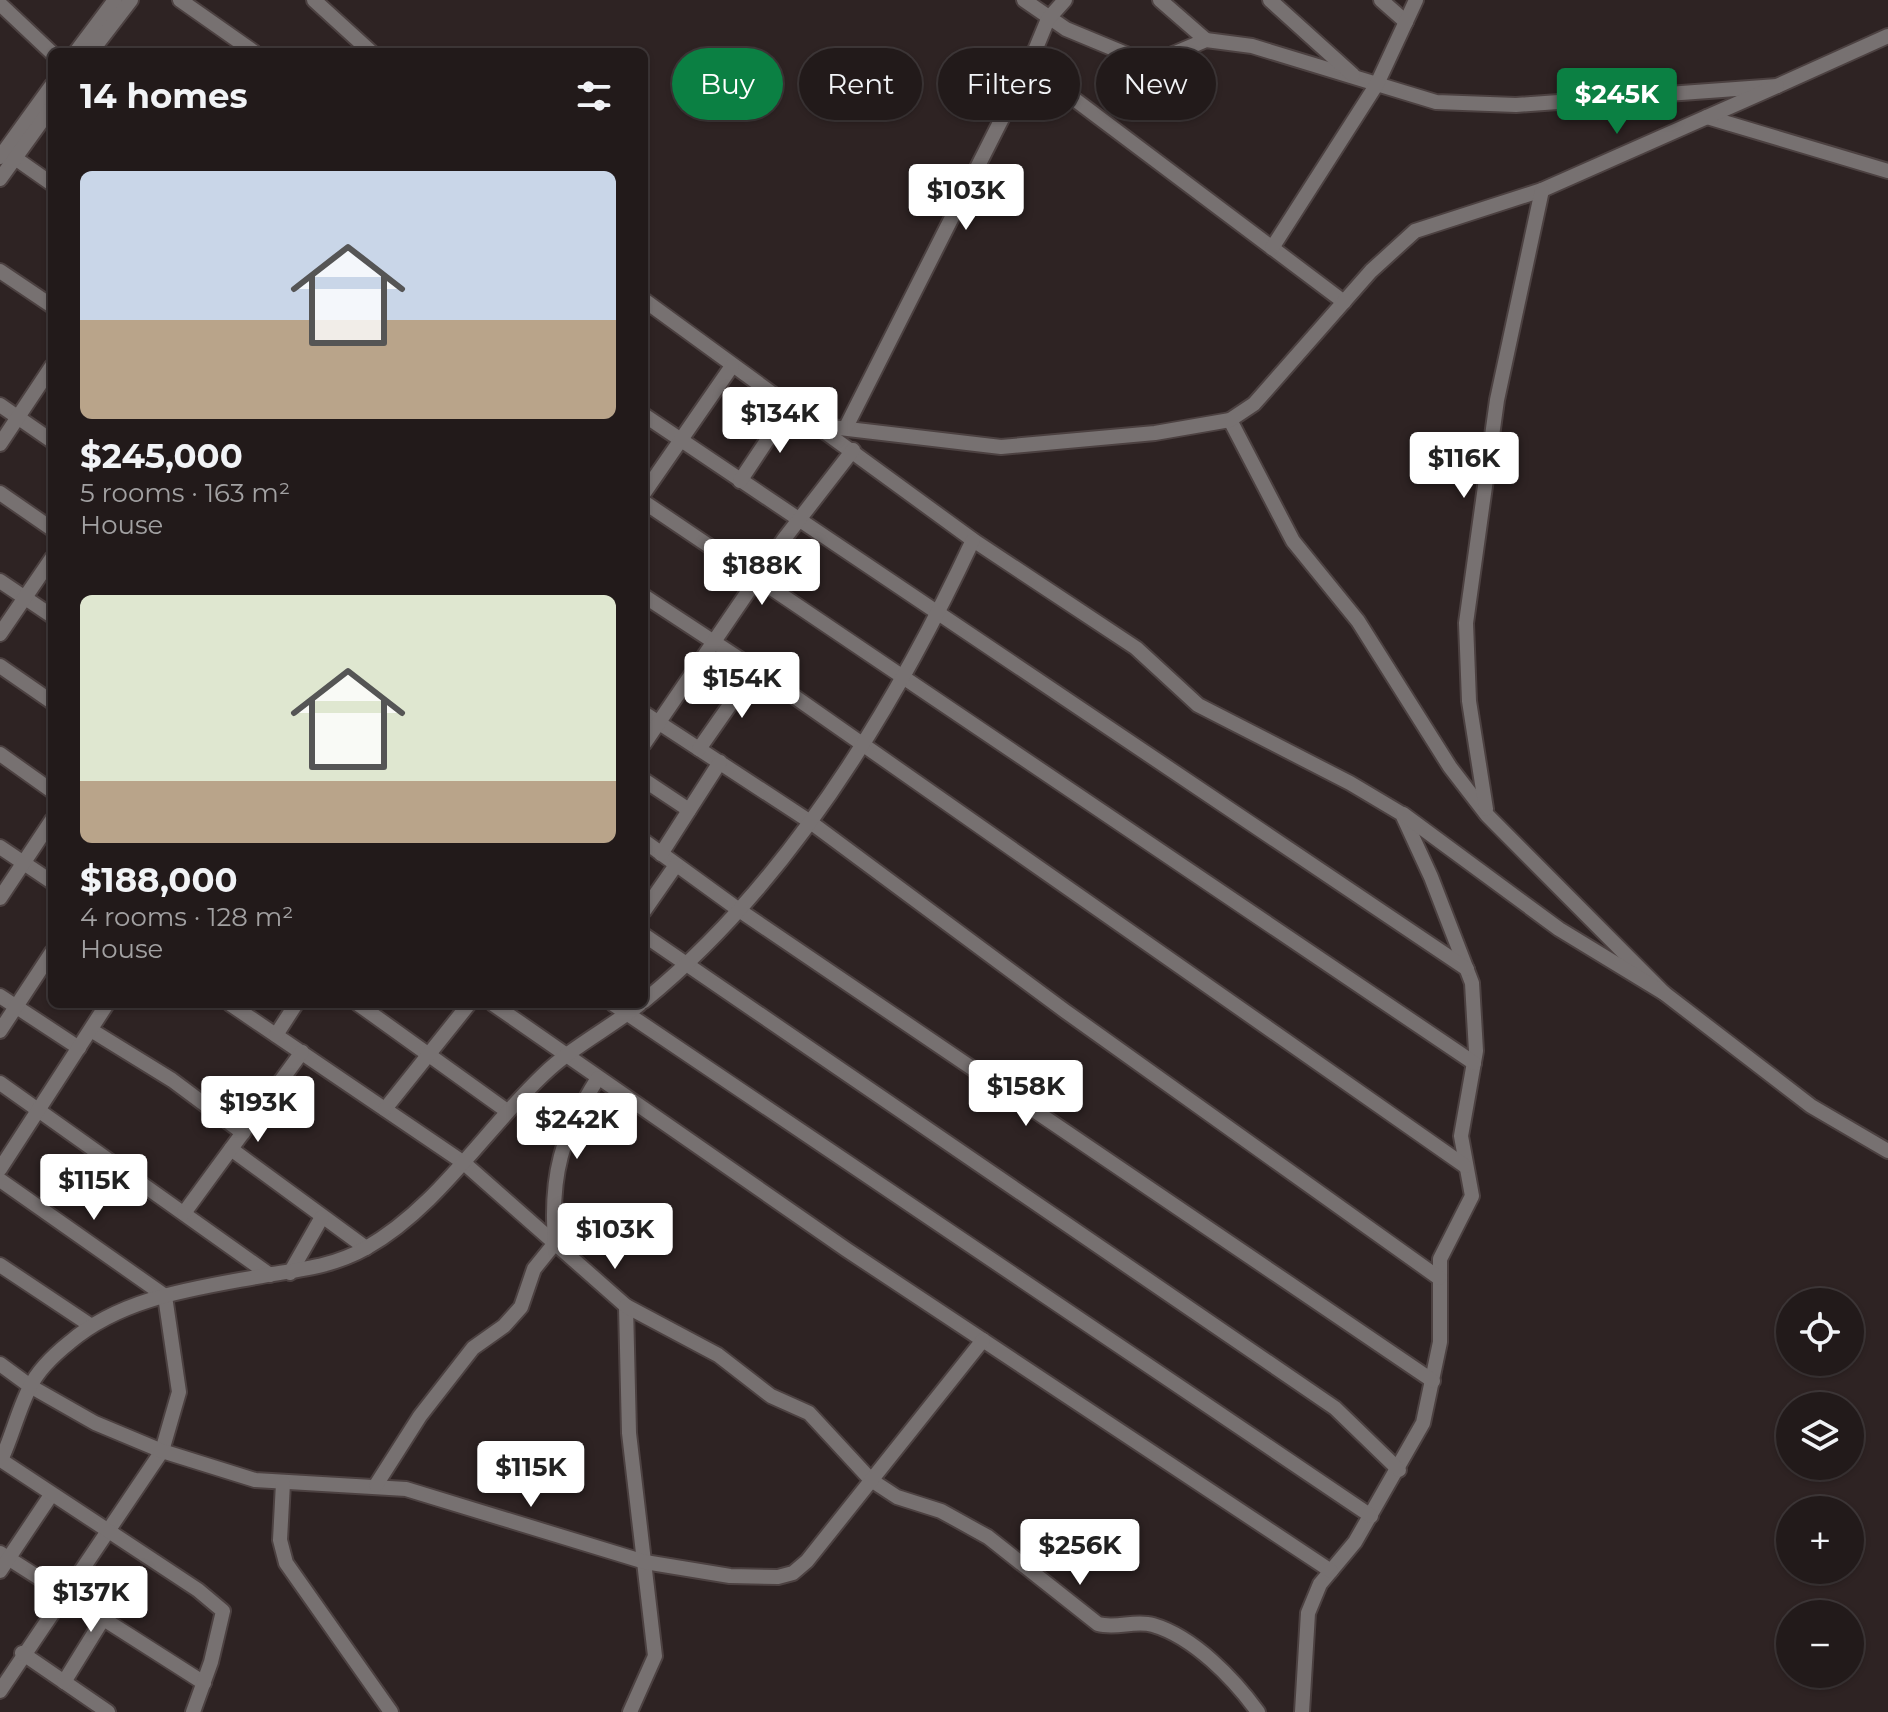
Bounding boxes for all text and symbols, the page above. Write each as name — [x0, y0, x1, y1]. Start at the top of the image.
chip: Buy — [672, 48, 783, 120]
chip: Rent — [799, 48, 922, 120]
chip: Filters — [938, 48, 1080, 120]
chip: New — [1096, 48, 1216, 120]
pin: $245K — [1561, 68, 1673, 136]
icon: filters — [572, 74, 616, 118]
text: 14 homes — [80, 75, 248, 117]
text: $245K — [1575, 78, 1659, 110]
pin: $103K — [910, 164, 1022, 232]
text: $103K — [927, 174, 1005, 206]
icon: home — [276, 223, 420, 367]
pin: $134K — [724, 387, 836, 455]
text: $134K — [740, 397, 820, 429]
pin: $116K — [1408, 432, 1520, 500]
text: $245,000 — [80, 435, 243, 477]
text: $116K — [1428, 442, 1500, 474]
text: 5 rooms · 163 m² — [80, 477, 290, 509]
text: House — [80, 509, 163, 541]
pin: $188K — [706, 539, 818, 607]
text: $188K — [722, 549, 802, 581]
icon: home — [276, 647, 420, 791]
pin: $154K — [686, 652, 798, 720]
text: $154K — [702, 662, 782, 694]
text: $188,000 — [80, 859, 238, 901]
text: 4 rooms · 128 m² — [80, 901, 293, 933]
text: House — [80, 933, 163, 965]
pin: $158K — [970, 1060, 1082, 1128]
text: $158K — [987, 1070, 1065, 1102]
pin: $193K — [202, 1076, 314, 1144]
text: $193K — [219, 1086, 297, 1118]
pin: $242K — [521, 1093, 633, 1161]
text: $242K — [535, 1103, 619, 1135]
pin: $115K — [38, 1154, 150, 1222]
text: $115K — [58, 1164, 130, 1196]
pin: $103K — [559, 1203, 671, 1271]
text: $103K — [576, 1213, 654, 1245]
map controls — [1776, 1288, 1864, 1688]
button: locate — [1776, 1288, 1864, 1376]
button: layers — [1776, 1392, 1864, 1480]
pin: $115K — [475, 1441, 587, 1509]
text: $115K — [495, 1451, 567, 1483]
button: + — [1776, 1496, 1864, 1584]
pin: $256K — [1024, 1519, 1136, 1587]
text: $256K — [1038, 1529, 1122, 1561]
pin: $137K — [35, 1566, 147, 1634]
text: $137K — [52, 1576, 130, 1608]
button: − — [1776, 1600, 1864, 1688]

